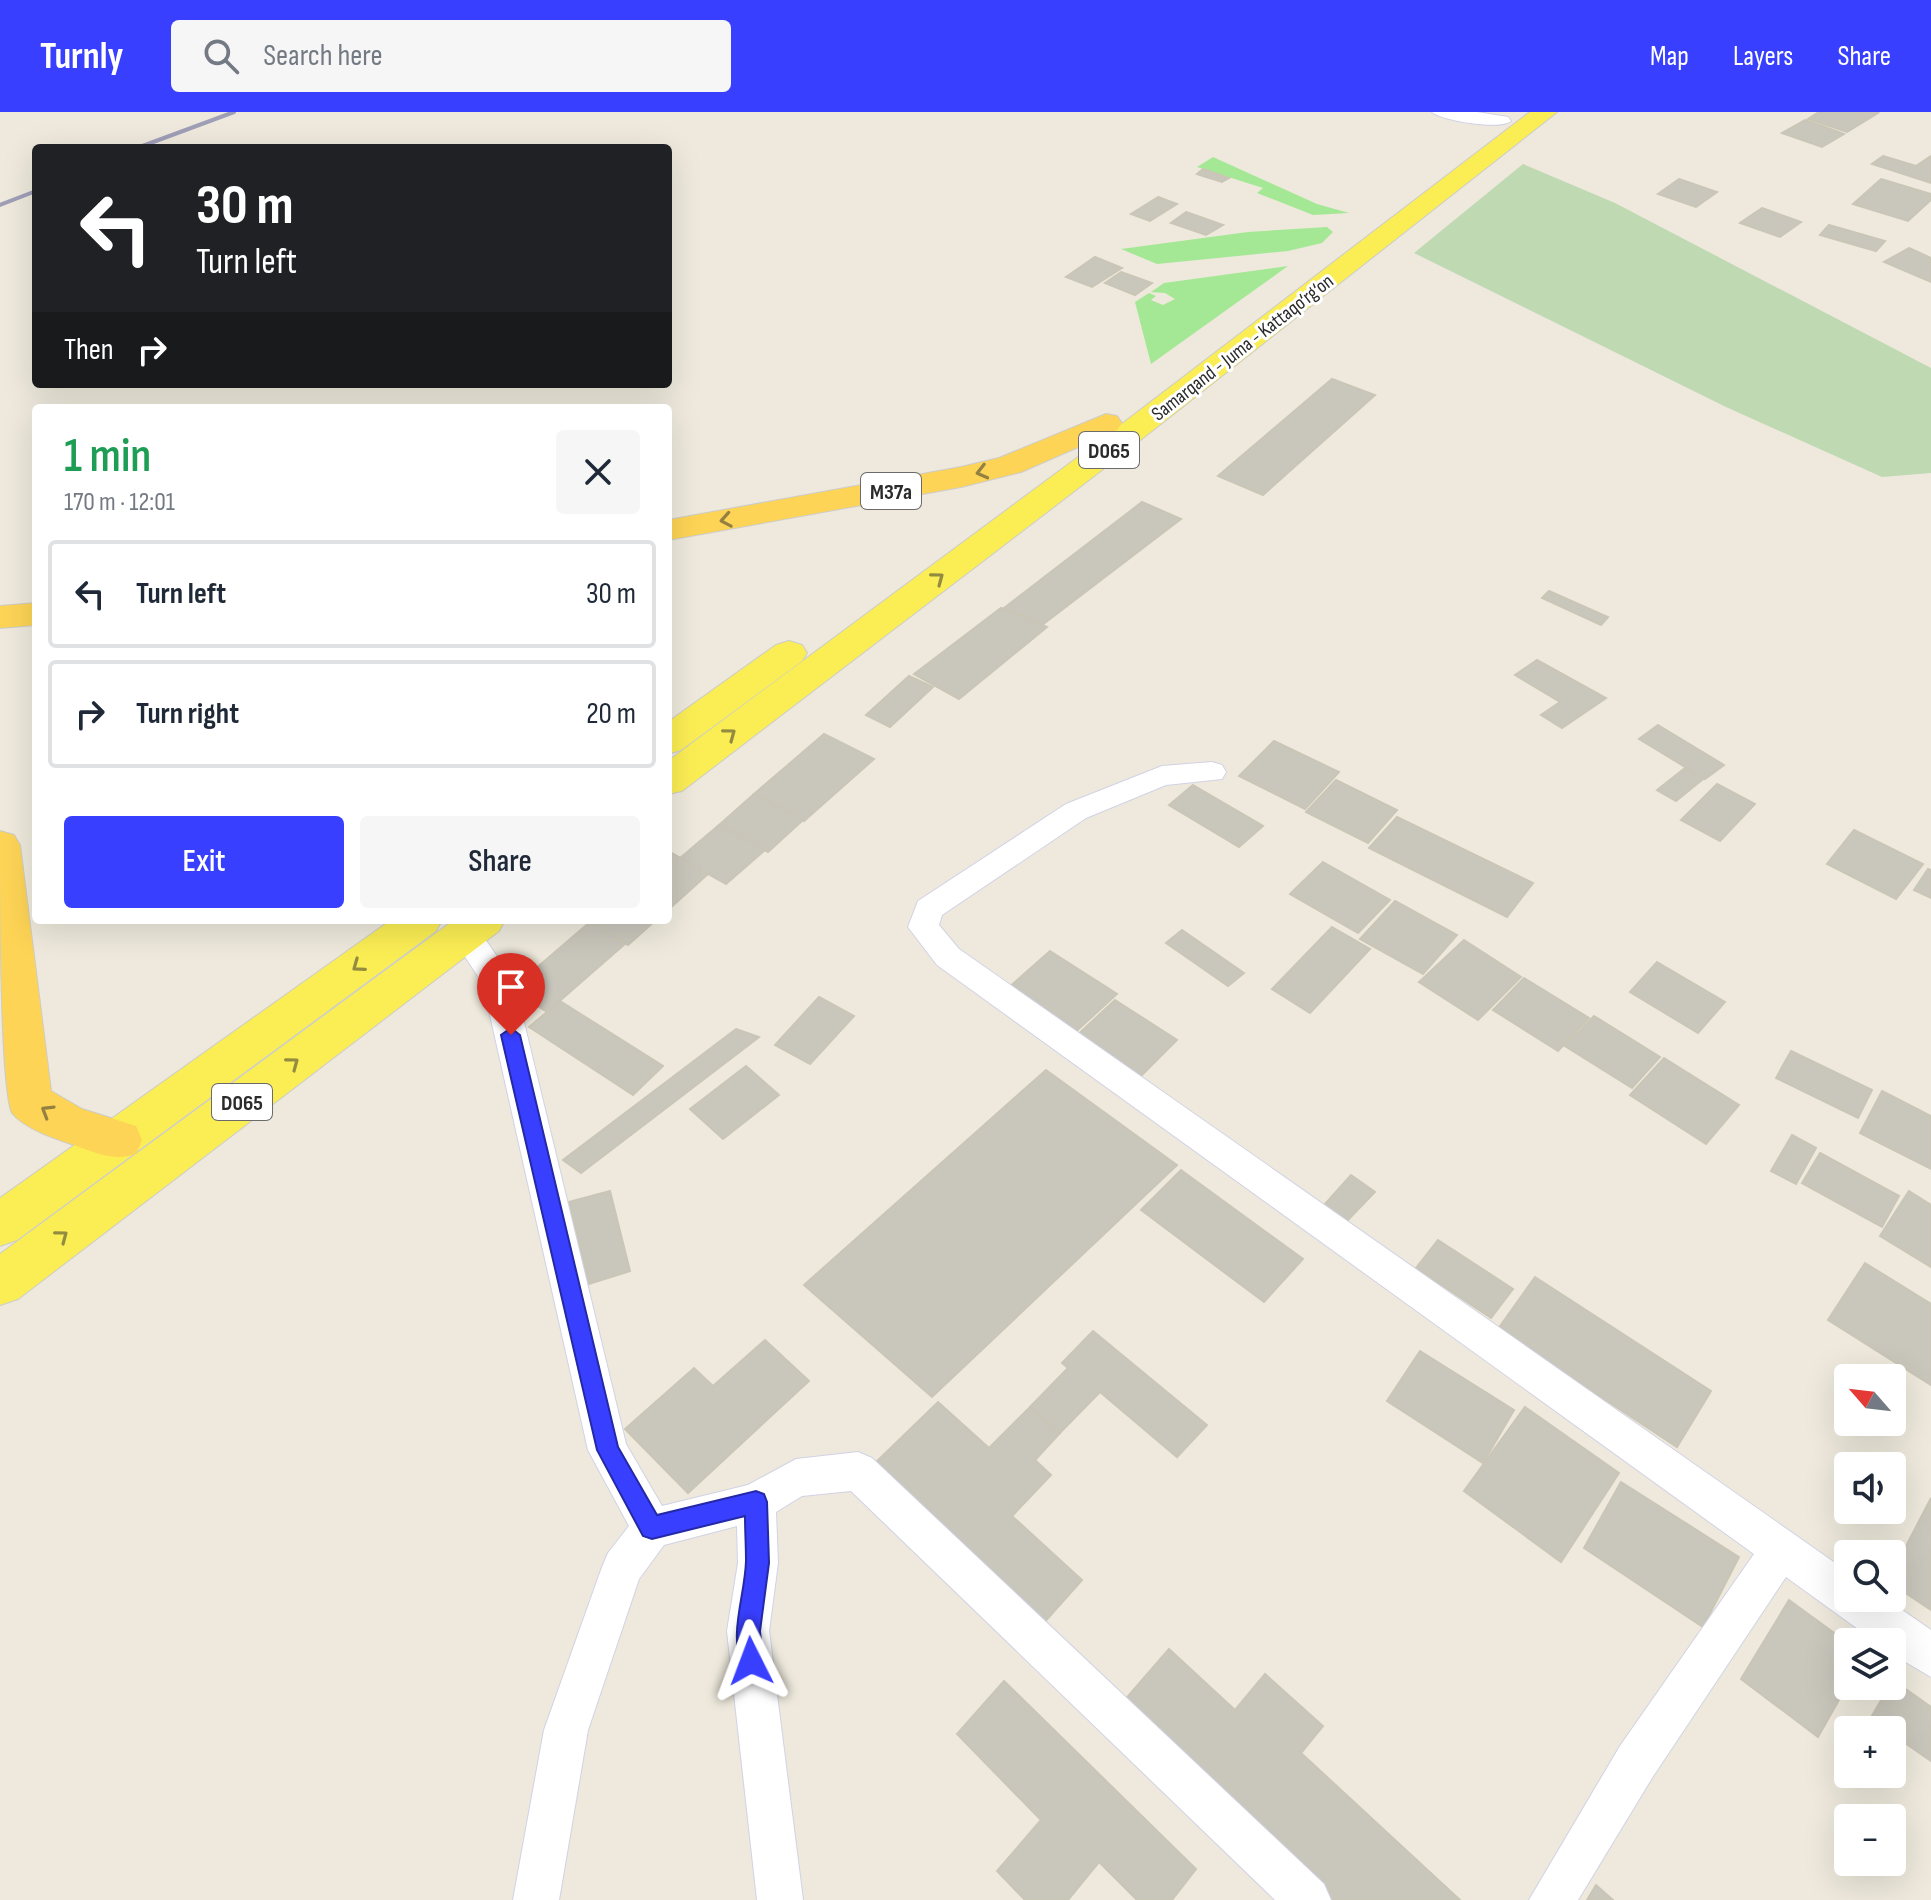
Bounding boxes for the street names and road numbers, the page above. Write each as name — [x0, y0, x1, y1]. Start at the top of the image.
street label: Samarqand - Juma - Kattaqo‘rg‘on — [1147, 269, 1338, 426]
road number: D065 — [1079, 432, 1139, 468]
road number: M37a — [861, 473, 921, 509]
road number: D065 — [212, 1084, 272, 1120]

